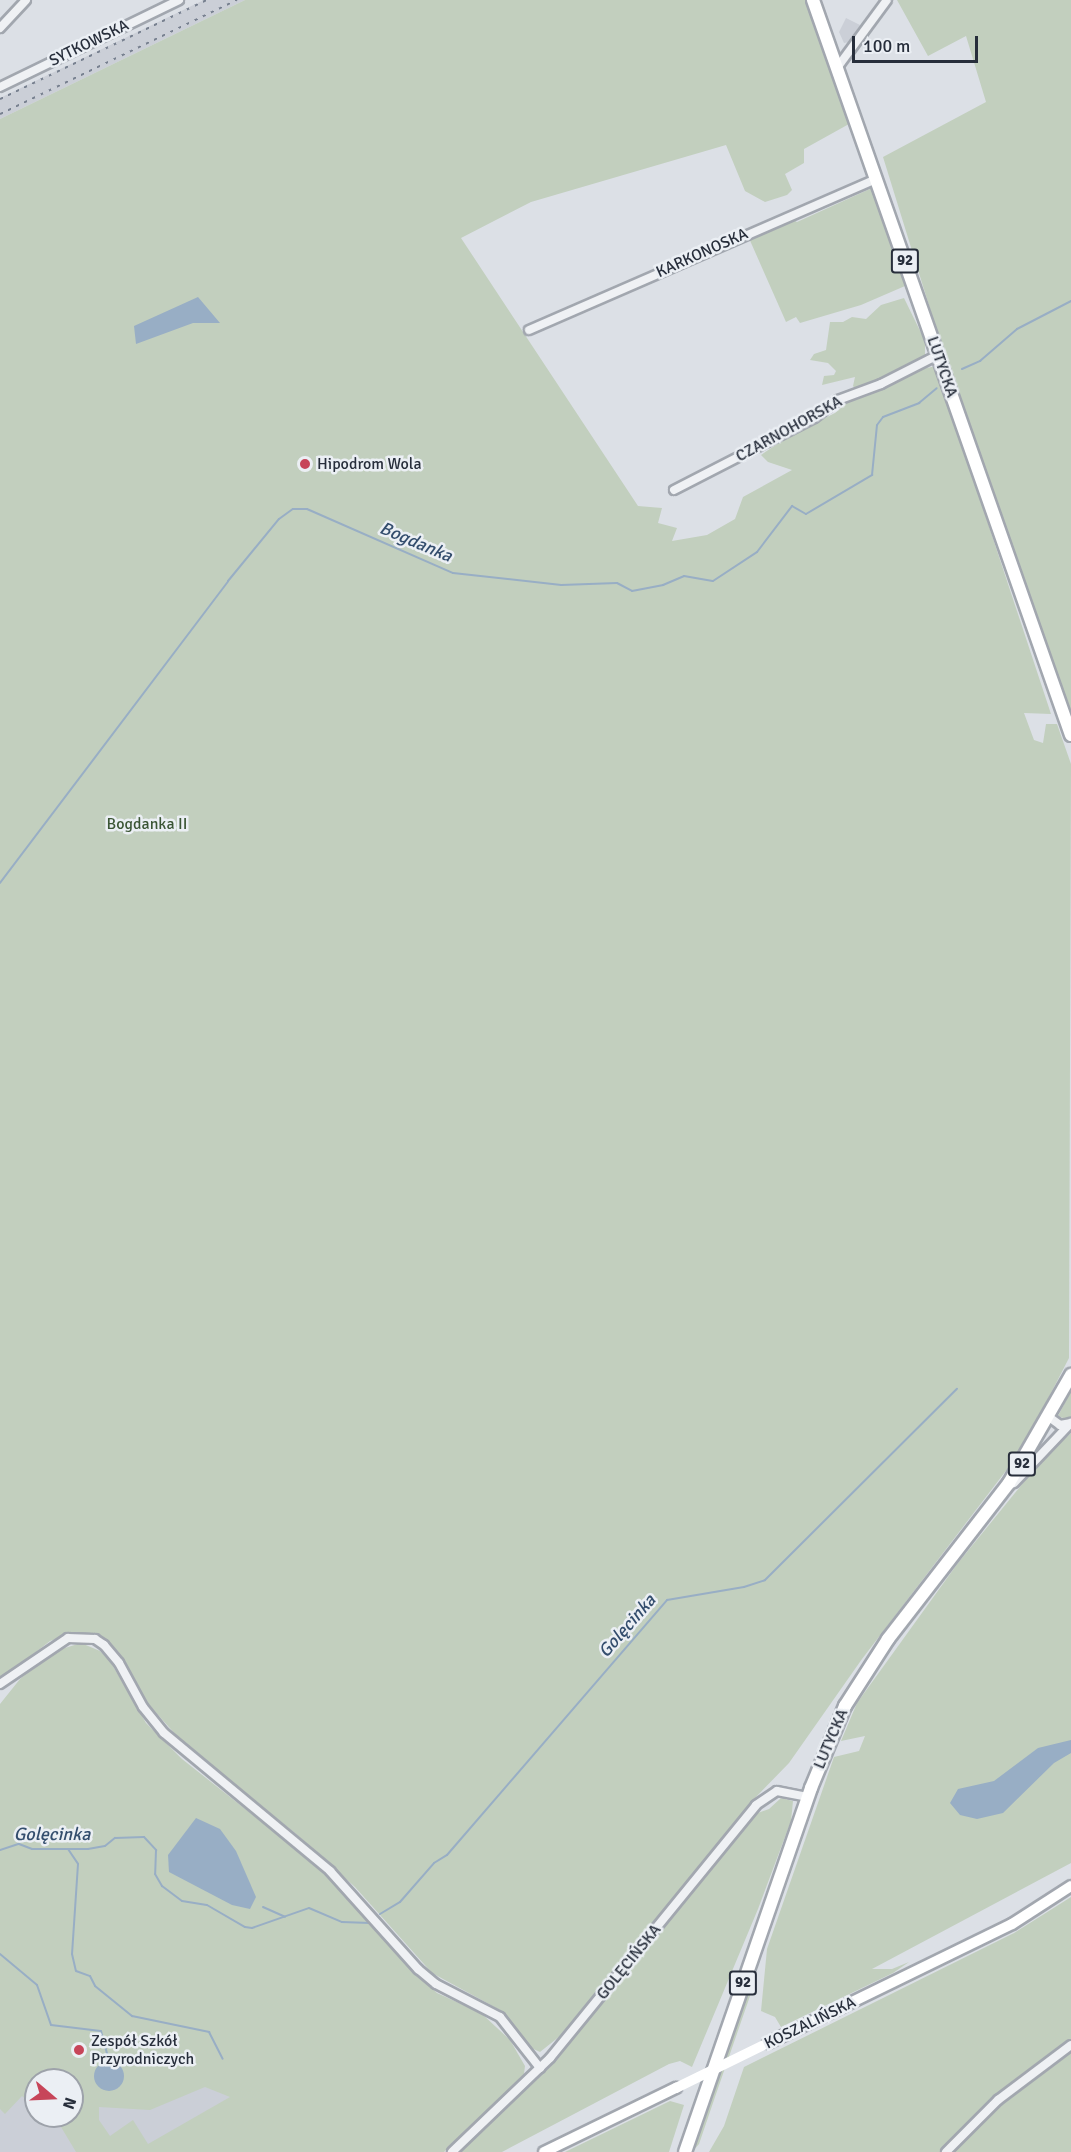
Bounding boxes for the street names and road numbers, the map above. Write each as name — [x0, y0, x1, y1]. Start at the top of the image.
street label: SYTKOWSKA — [46, 15, 132, 71]
street label: KARKONOSKA — [653, 224, 751, 282]
road number: 92 — [890, 249, 920, 273]
street label: LUTYCKA — [923, 334, 961, 400]
street label: CZARNOHORSKA — [732, 392, 846, 466]
road number: 92 — [1007, 1452, 1037, 1476]
street label: LUTYCKA — [810, 1706, 852, 1772]
street label: GOLĘCIŃSKA — [593, 1920, 665, 2004]
road number: 92 — [728, 1971, 758, 1995]
street label: KOSZALIŃSKA — [761, 1993, 859, 2053]

